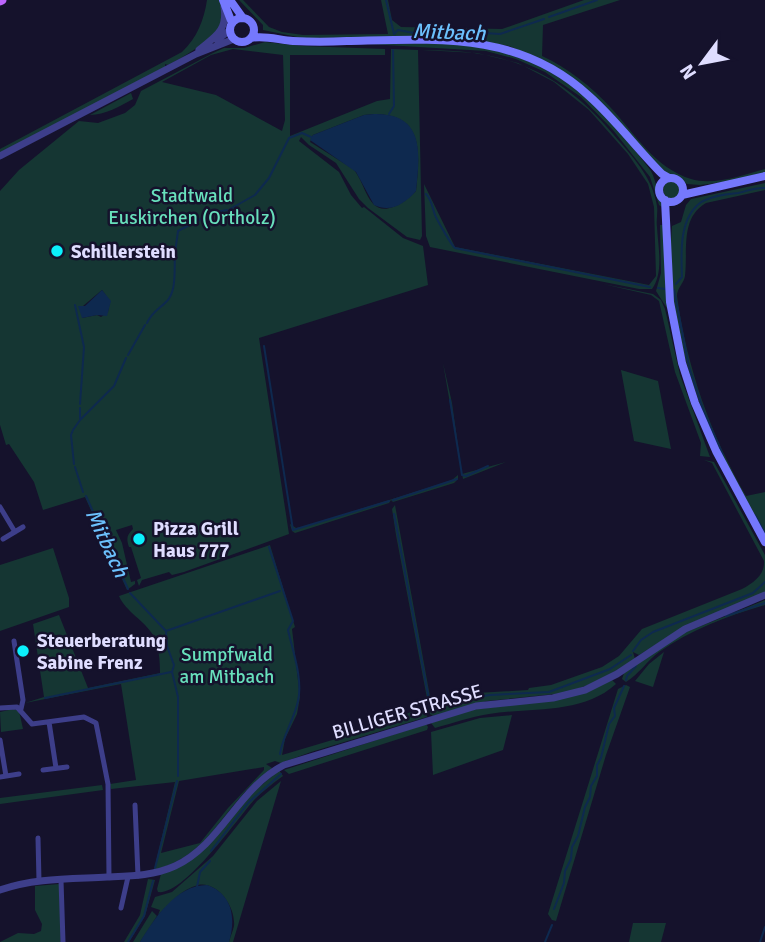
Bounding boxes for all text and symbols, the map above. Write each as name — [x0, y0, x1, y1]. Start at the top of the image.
water label: Mitbach — [412, 18, 486, 46]
north arrow — [667, 28, 737, 98]
text: N — [675, 60, 702, 83]
park label: Stadtwald Euskirchen (Ortholz) — [108, 184, 276, 230]
place label: Schillerstein — [71, 240, 176, 264]
marker: Schillerstein — [49, 243, 65, 259]
water label: Mitbach — [80, 504, 134, 582]
place label: Pizza Grill Haus 777 — [153, 517, 239, 563]
marker: Pizza Grill Haus 777 — [131, 531, 147, 547]
place label: Steuerberatung Sabine Frenz — [37, 629, 166, 675]
marker: Steuerberatung Sabine Frenz — [15, 643, 31, 659]
park label: Sumpfwald am Mitbach — [180, 643, 274, 689]
street label: BILLIGER STRASSE — [329, 679, 485, 745]

